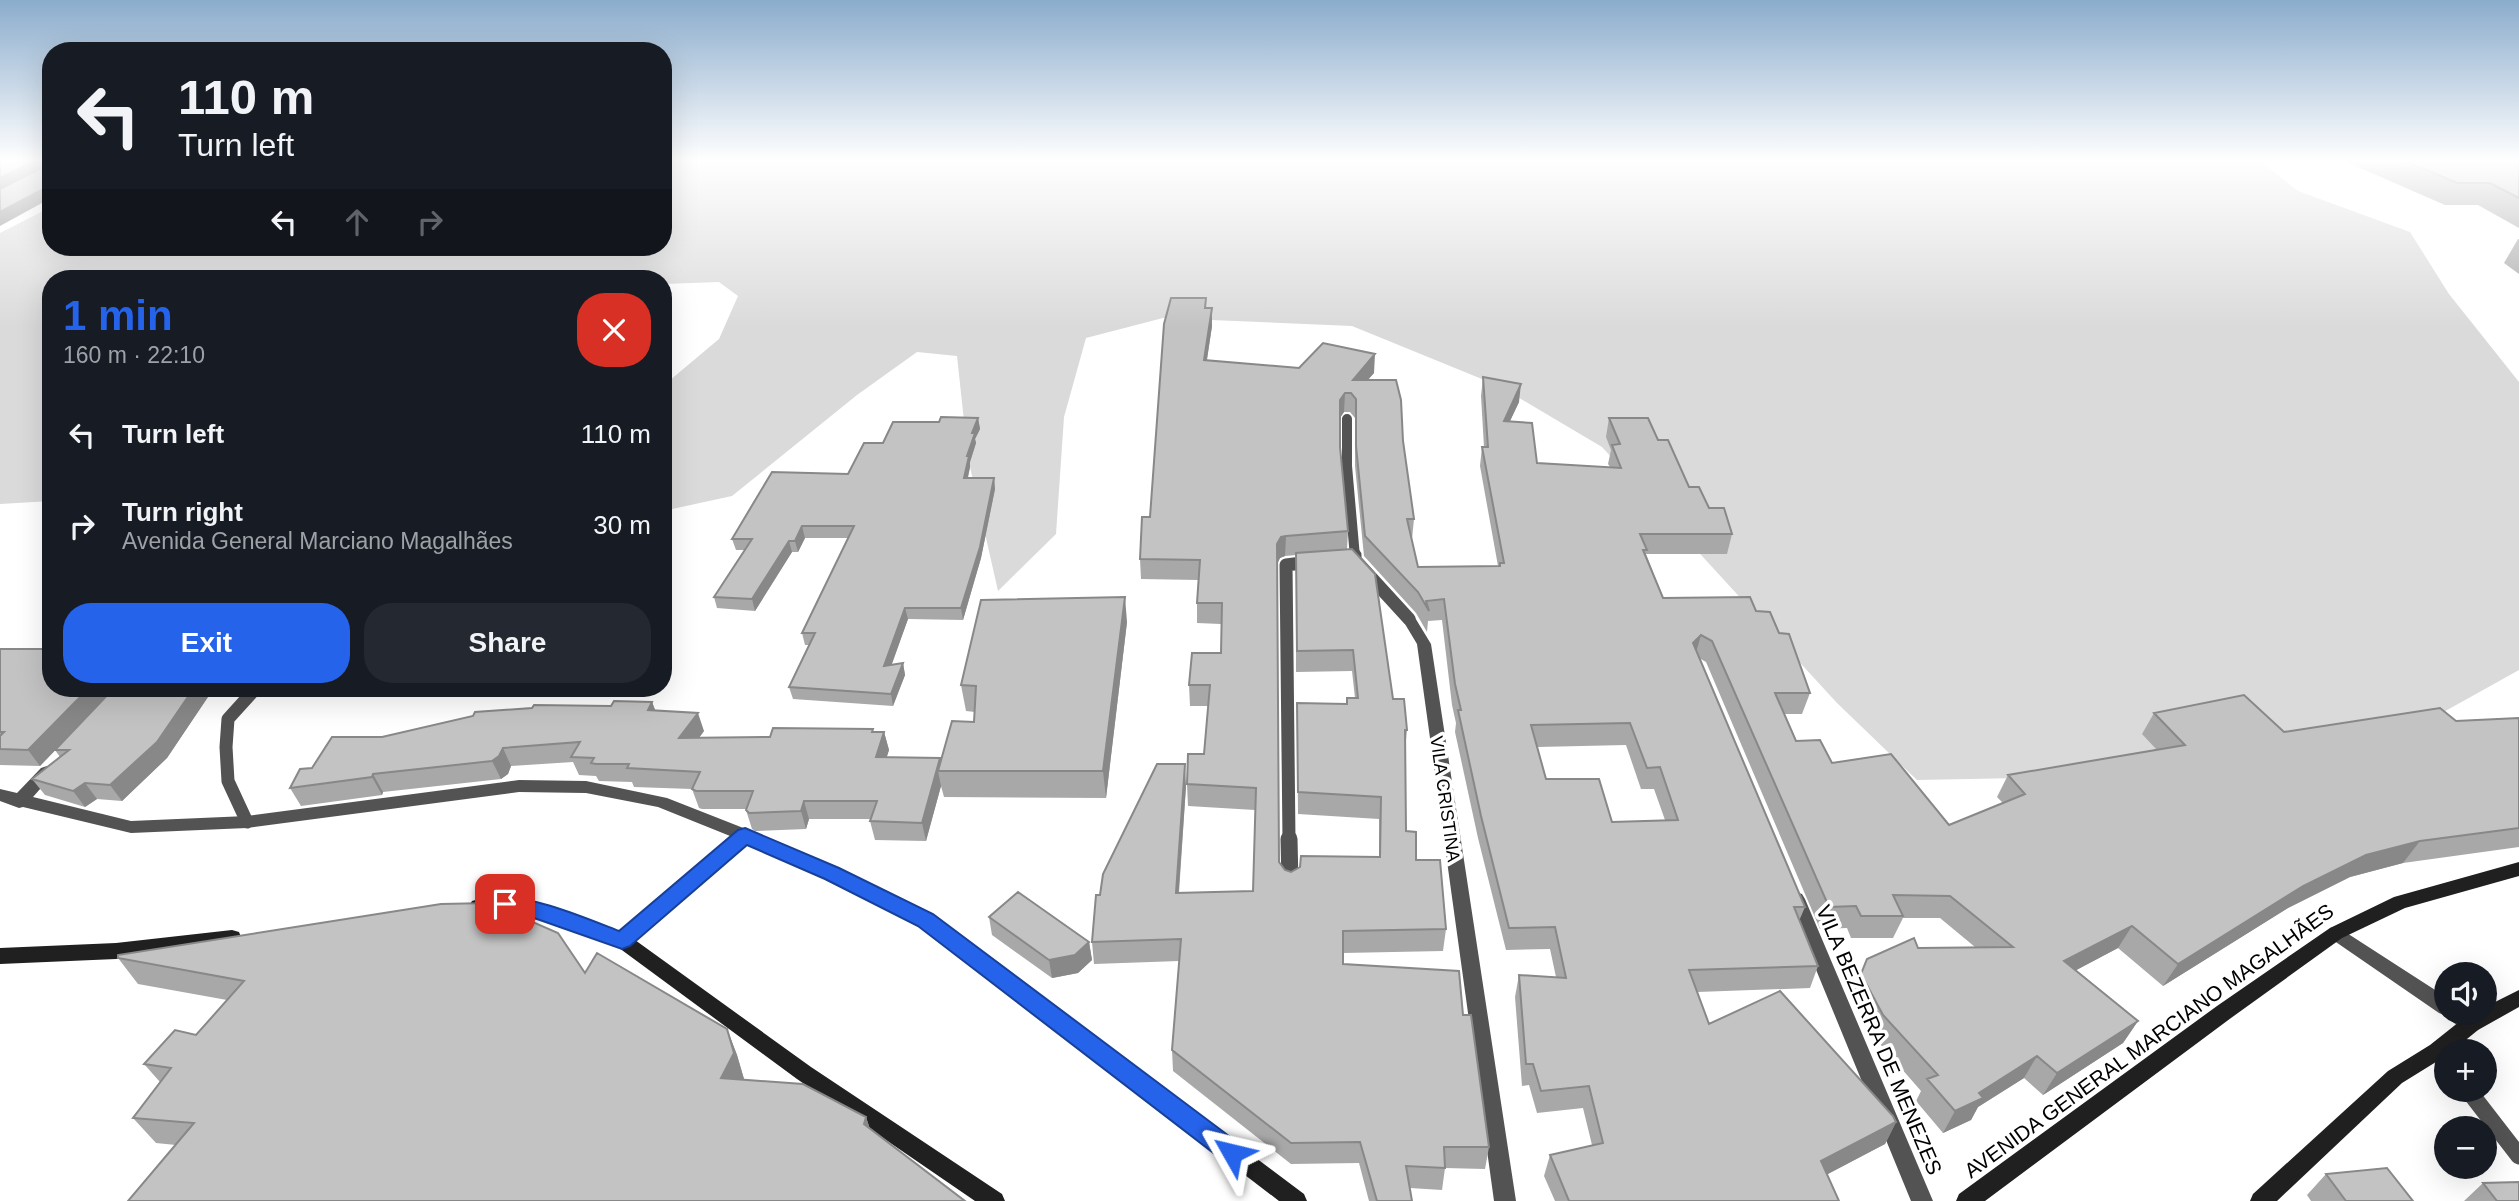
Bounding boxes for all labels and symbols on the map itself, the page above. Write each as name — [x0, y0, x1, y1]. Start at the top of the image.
street label: VILA CRISTINA — [1426, 735, 1464, 863]
pin — [475, 874, 535, 934]
street label: AVENIDA GENERAL MARCIANO MAGALHÃES — [1960, 899, 2338, 1182]
street label: VILA BEZERRA DE MENEZES — [1812, 902, 1947, 1178]
position arrow — [1195, 1116, 1269, 1190]

